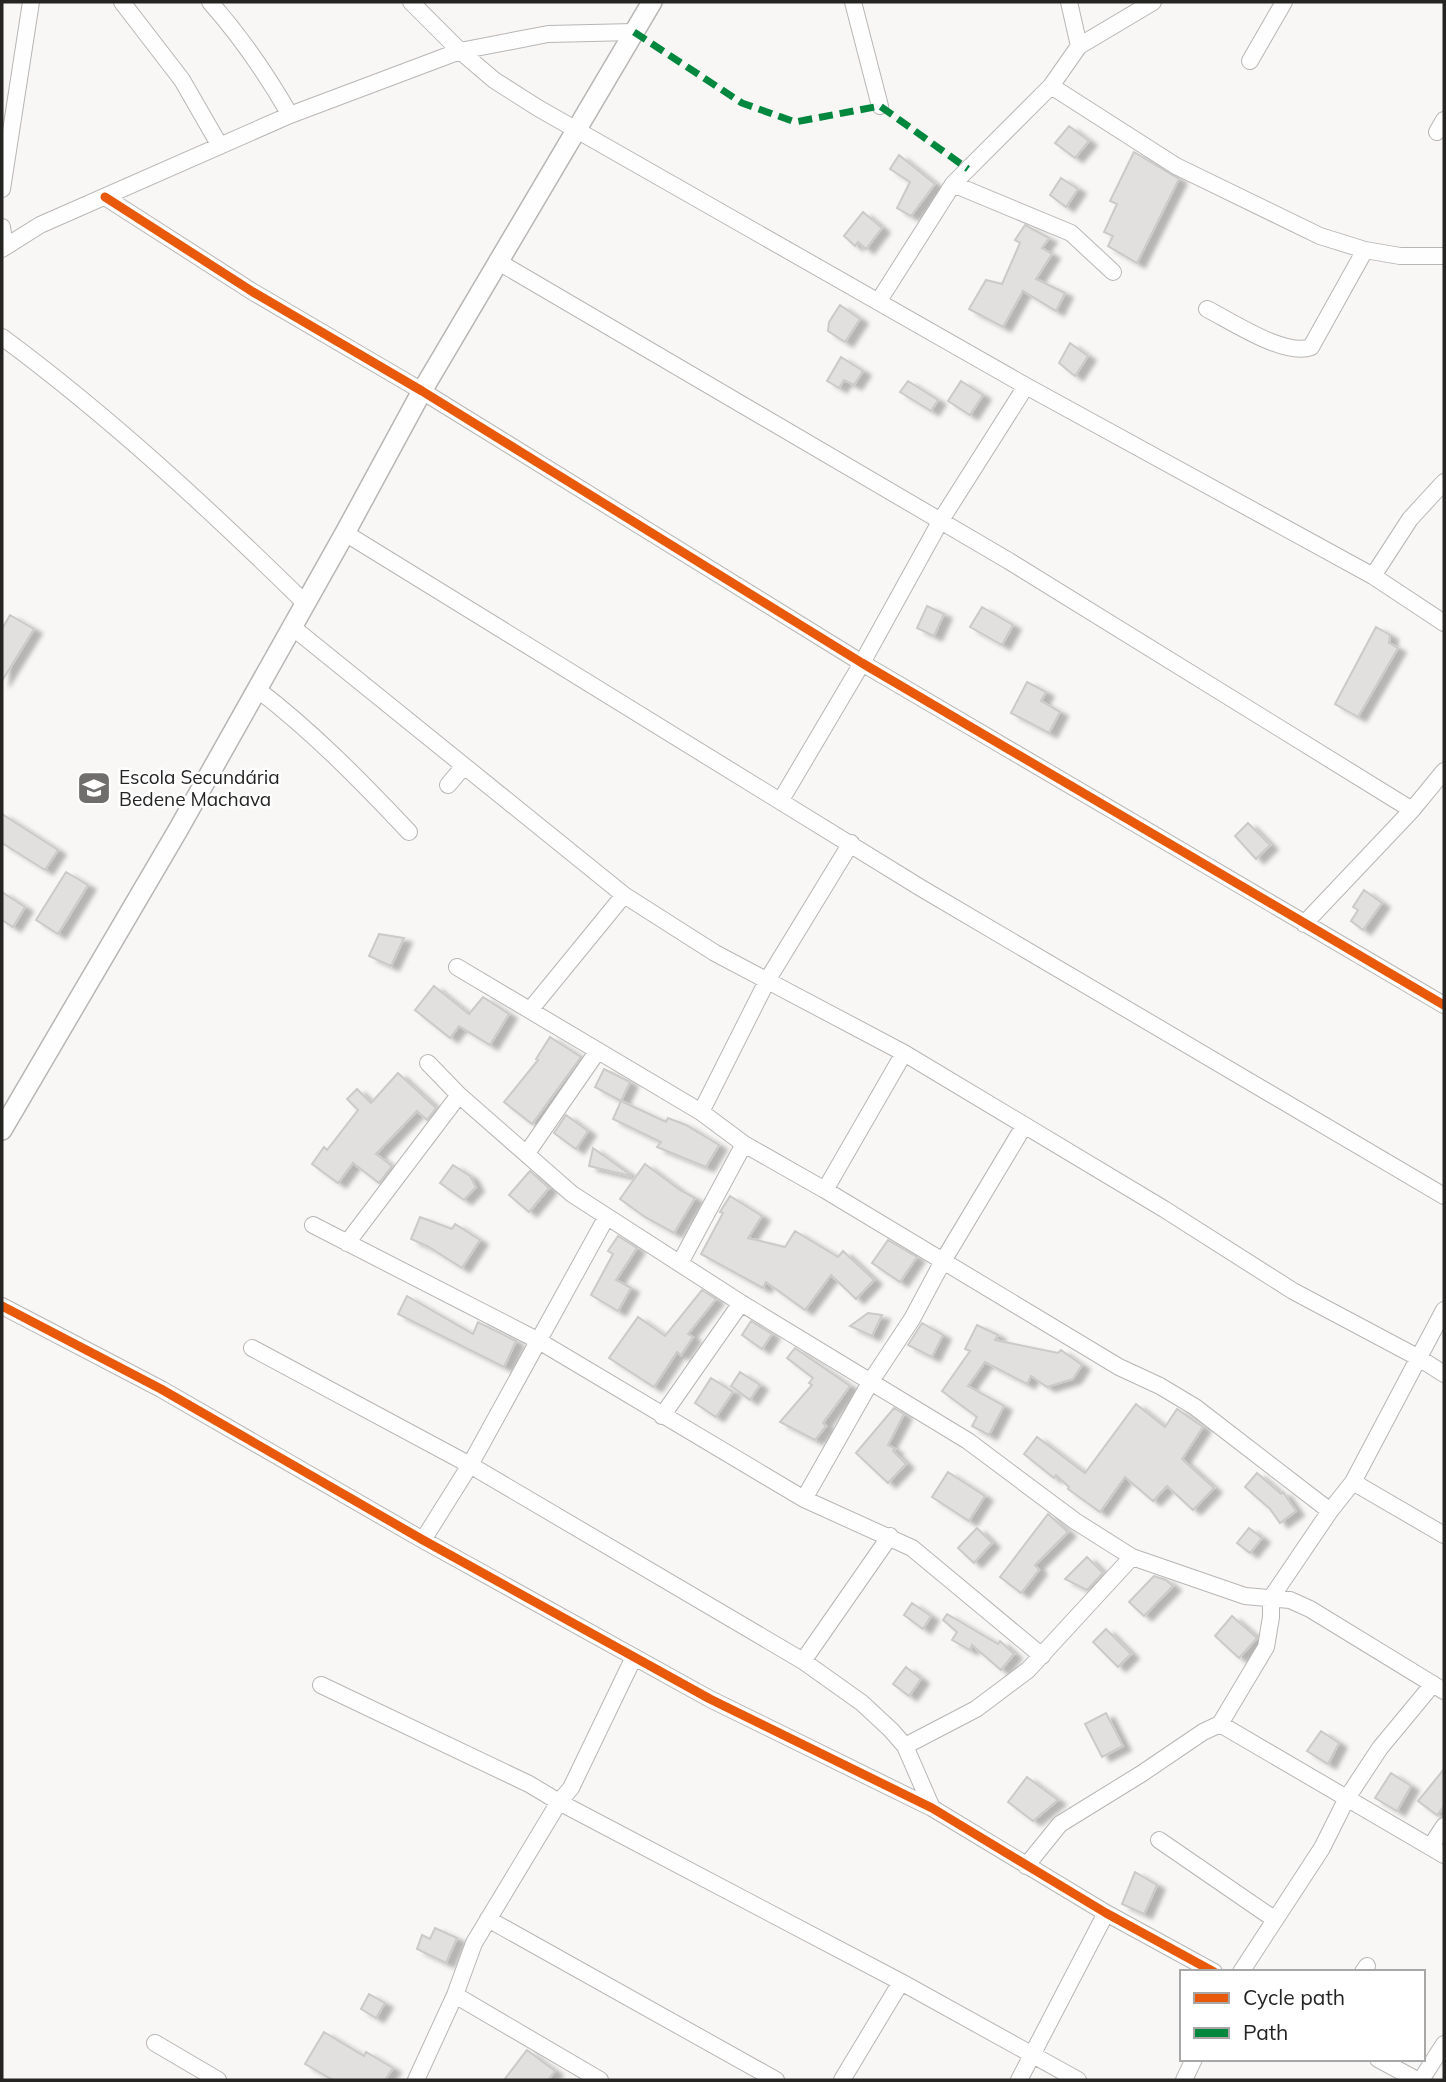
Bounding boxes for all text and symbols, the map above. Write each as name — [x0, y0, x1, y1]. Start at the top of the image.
place label: Escola Secundária Bedene Machava — [119, 765, 280, 811]
school or university icon: Escola Secundária Bedene Machava — [75, 769, 113, 807]
legend — [1180, 1970, 1425, 2061]
text: Cycle path — [1243, 1984, 1345, 2010]
text: Path — [1243, 2019, 1288, 2045]

